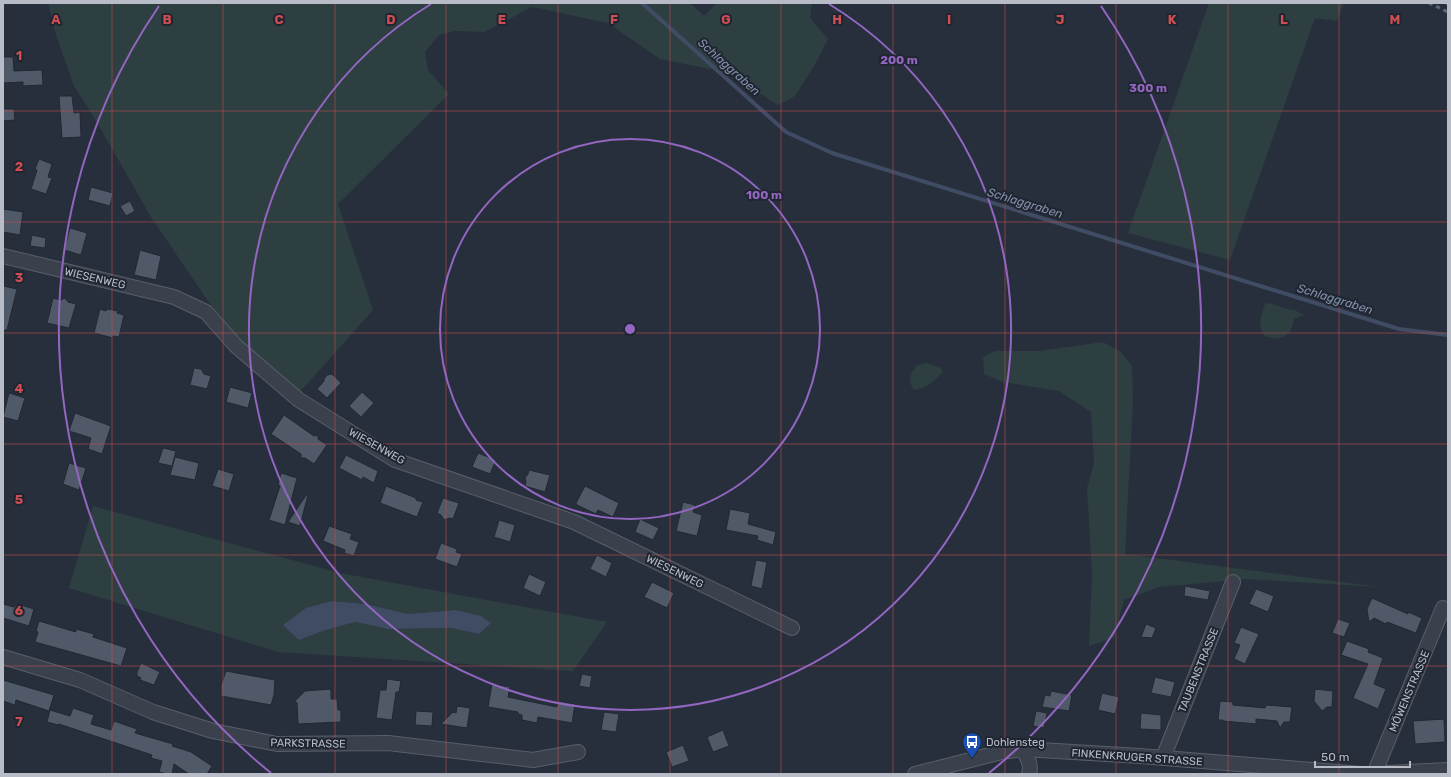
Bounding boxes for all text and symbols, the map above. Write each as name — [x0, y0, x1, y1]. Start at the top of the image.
text: A — [51, 12, 61, 27]
text: B — [162, 12, 172, 27]
text: C — [274, 12, 284, 27]
text: D — [386, 12, 396, 27]
text: E — [498, 12, 506, 27]
text: F — [610, 12, 618, 27]
text: G — [721, 12, 731, 27]
text: H — [832, 12, 842, 27]
text: I — [947, 12, 951, 27]
text: J — [1056, 12, 1064, 27]
text: K — [1168, 12, 1177, 27]
text: L — [1280, 12, 1288, 27]
text: M — [1390, 12, 1400, 27]
water label: Schlaggraben — [695, 36, 763, 98]
text: 1 — [16, 48, 22, 63]
text: 200 m — [880, 53, 918, 67]
text: 300 m — [1129, 81, 1167, 95]
text: 2 — [15, 159, 23, 174]
water label: Schlaggraben — [986, 185, 1064, 221]
text: 100 m — [746, 188, 782, 202]
street label: WIESENWEG — [63, 265, 127, 292]
text: 3 — [15, 270, 24, 285]
water label: Schlaggraben — [1296, 281, 1374, 317]
centre of rings — [623, 322, 637, 336]
text: 4 — [15, 381, 24, 396]
street label: WIESENWEG — [346, 426, 407, 467]
text: 5 — [15, 492, 23, 507]
street label: WIESENWEG — [644, 552, 706, 591]
text: 6 — [15, 603, 24, 618]
street label: TAUBENSTRASSE — [1176, 626, 1221, 714]
street label: MÖWENSTRASSE — [1386, 648, 1433, 734]
text: 7 — [15, 714, 23, 729]
bus stop icon: Dohlensteg — [961, 731, 983, 759]
street label: PARKSTRASSE — [270, 736, 346, 751]
place label: Dohlensteg — [986, 736, 1045, 749]
scale bar — [1315, 743, 1410, 769]
street label: FINKENKRUGER STRASSE — [1071, 746, 1203, 769]
text: 50 m — [1321, 750, 1349, 764]

